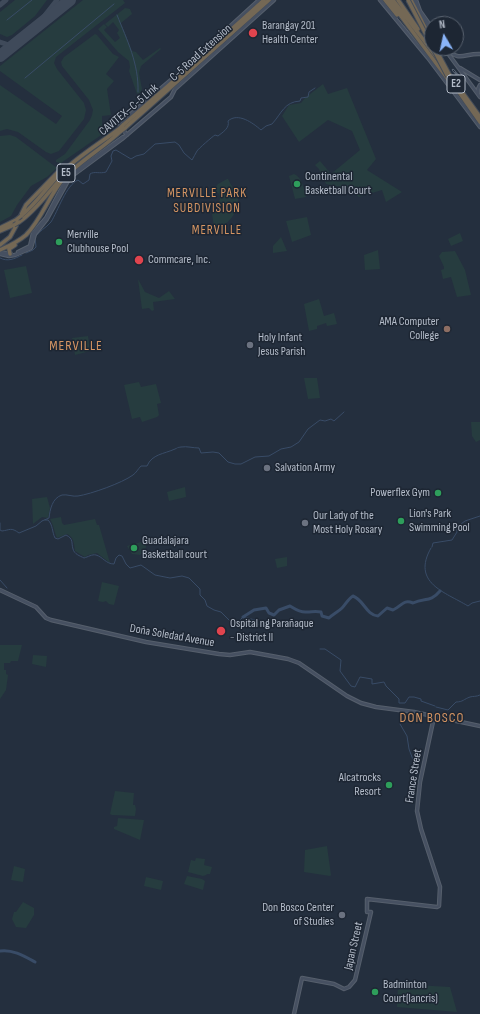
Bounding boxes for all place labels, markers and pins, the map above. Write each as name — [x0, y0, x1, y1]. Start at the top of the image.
place label: Barangay 201 Health Center — [262, 19, 318, 47]
marker: Barangay 201 Health Center — [247, 27, 259, 39]
place label: Continental Basketball Court — [305, 170, 371, 198]
marker: Continental Basketball Court — [292, 179, 302, 189]
place label: Merville Clubhouse Pool — [67, 228, 128, 256]
marker: Merville Clubhouse Pool — [54, 237, 64, 247]
place label: Commcare, Inc. — [148, 253, 211, 267]
marker: Commcare, Inc. — [133, 254, 145, 266]
place label: AMA Computer College — [379, 315, 439, 343]
marker: AMA Computer College — [442, 324, 452, 334]
place label: Holy Infant Jesus Parish — [258, 331, 305, 359]
marker: Holy Infant Jesus Parish — [245, 340, 255, 350]
place label: Salvation Army — [275, 461, 335, 475]
marker: Salvation Army — [262, 463, 272, 473]
place label: Powerflex Gym — [370, 486, 430, 500]
marker: Powerflex Gym — [433, 488, 443, 498]
place label: Lion's Park Swimming Pool — [409, 507, 470, 535]
place label: Our Lady of the Most Holy Rosary — [313, 509, 382, 537]
marker: Lion's Park Swimming Pool — [396, 516, 406, 526]
marker: Our Lady of the Most Holy Rosary — [300, 518, 310, 528]
place label: Guadalajara Basketball court — [142, 534, 207, 562]
marker: Guadalajara Basketball court — [129, 543, 139, 553]
place label: Ospital ng Parañaque - District II — [230, 617, 314, 645]
marker: Ospital ng Parañaque - District II — [215, 625, 227, 637]
place label: Alcatrocks Resort — [339, 771, 381, 799]
marker: Alcatrocks Resort — [384, 780, 394, 790]
place label: Don Bosco Center of Studies — [262, 901, 334, 929]
marker: Don Bosco Center of Studies — [337, 910, 347, 920]
place label: Badminton Court(lancris) — [383, 978, 438, 1006]
marker: Badminton Court(lancris) — [370, 987, 380, 997]

